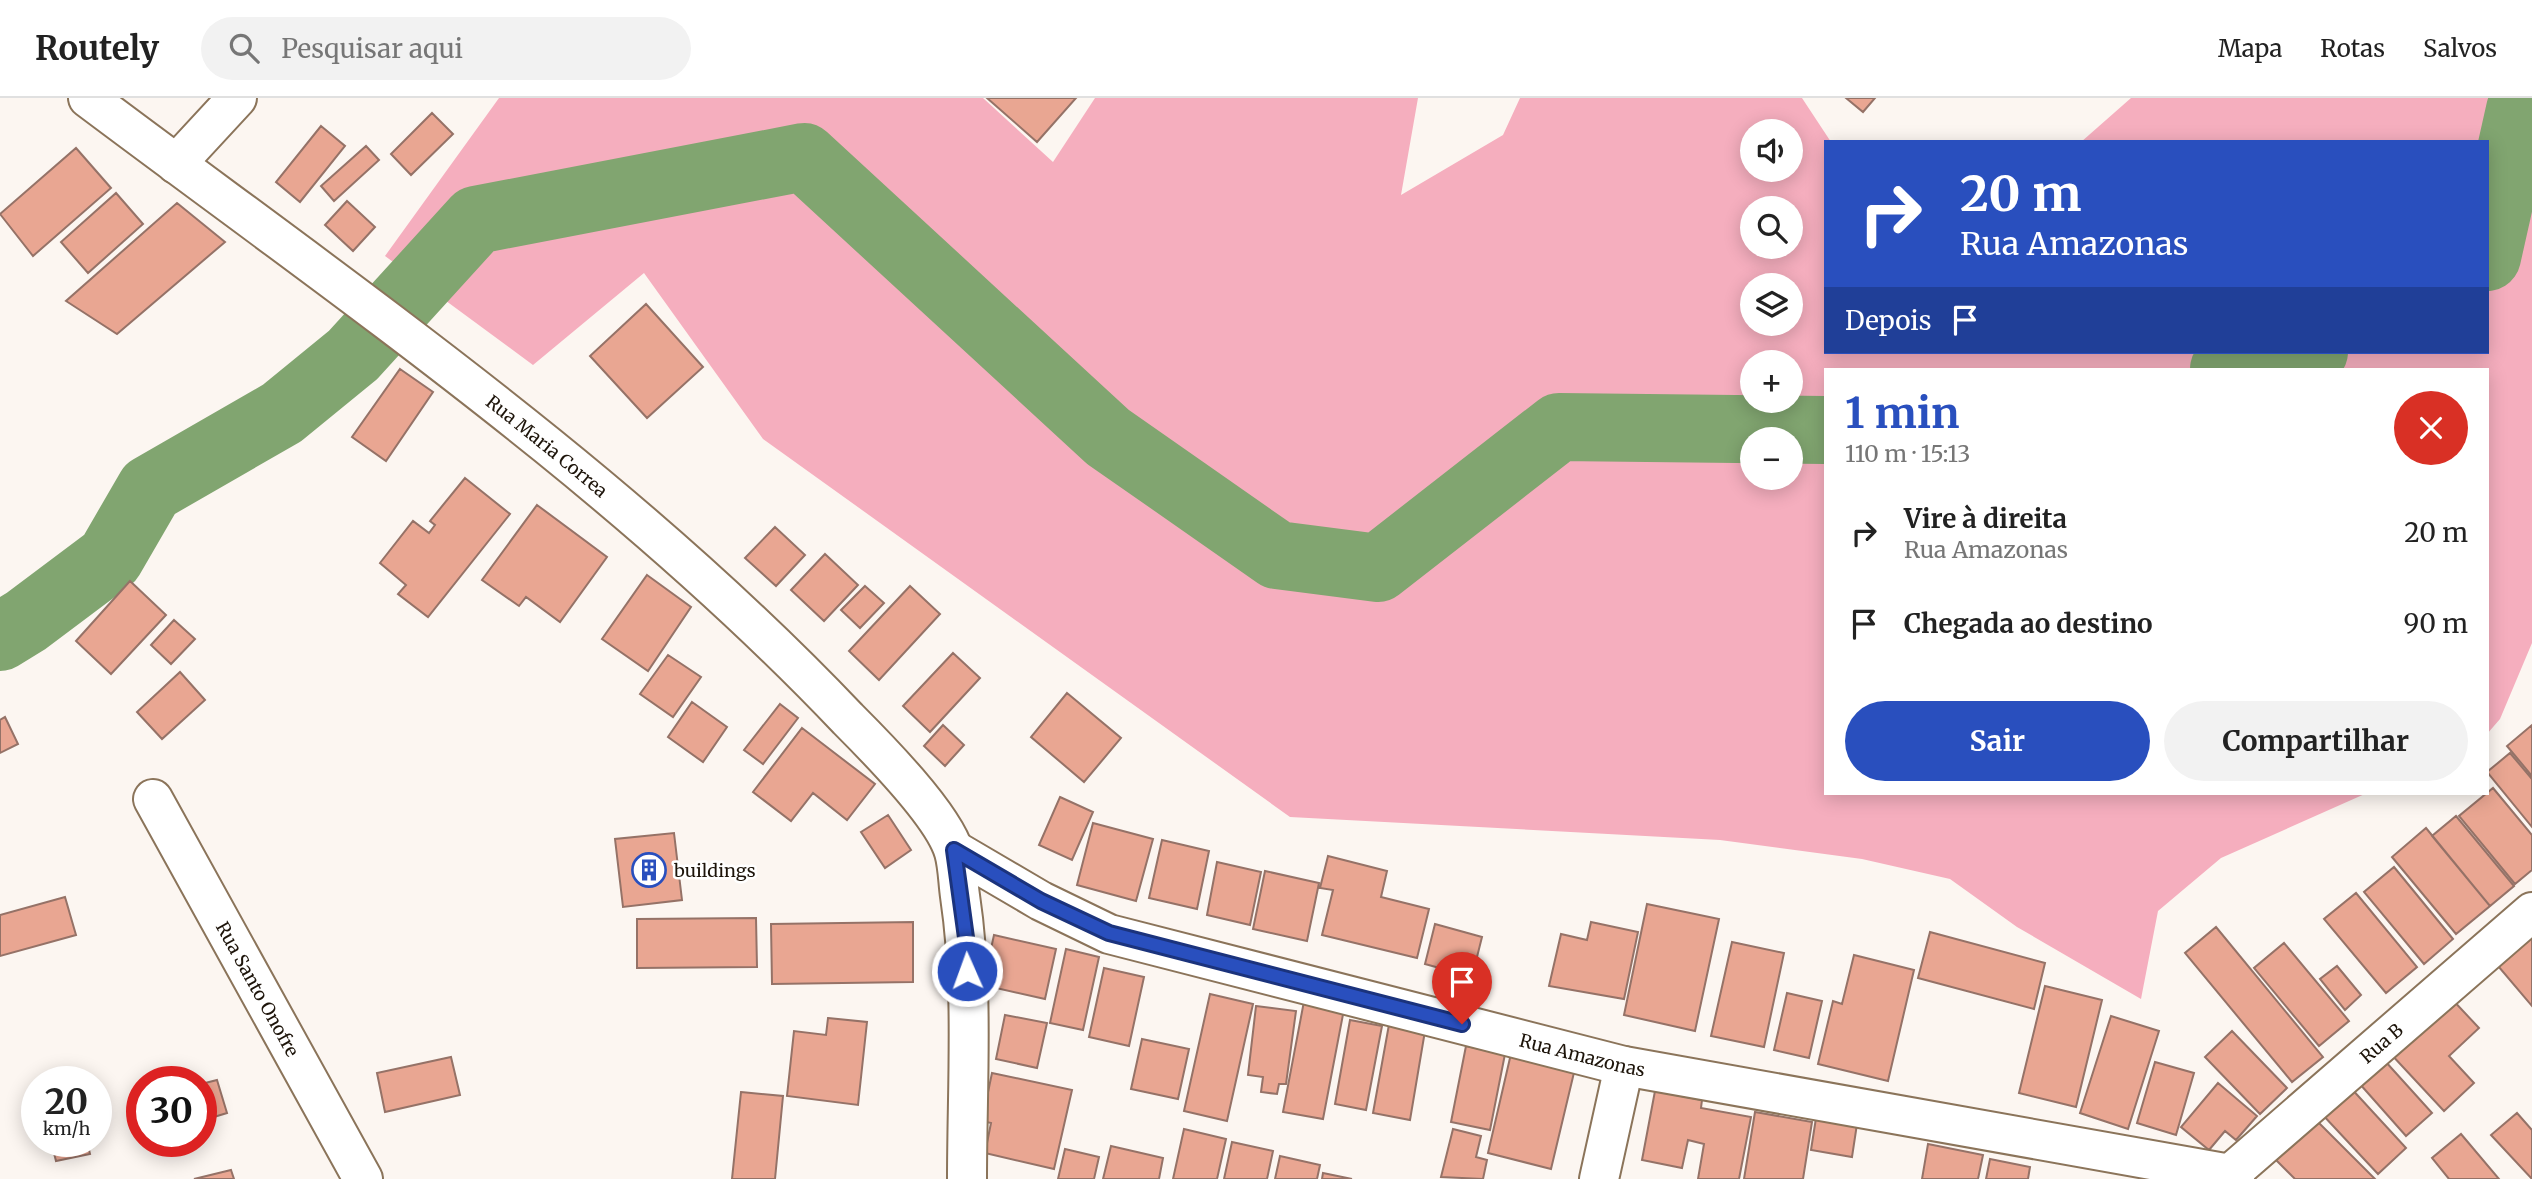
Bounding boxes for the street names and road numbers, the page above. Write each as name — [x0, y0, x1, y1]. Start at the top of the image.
street label: Rua Maria Correa — [482, 390, 613, 502]
street label: Rua Santo Onofre — [211, 917, 305, 1061]
street label: Rua B — [2355, 1018, 2407, 1068]
street label: Rua Amazonas — [1517, 1028, 1647, 1081]

